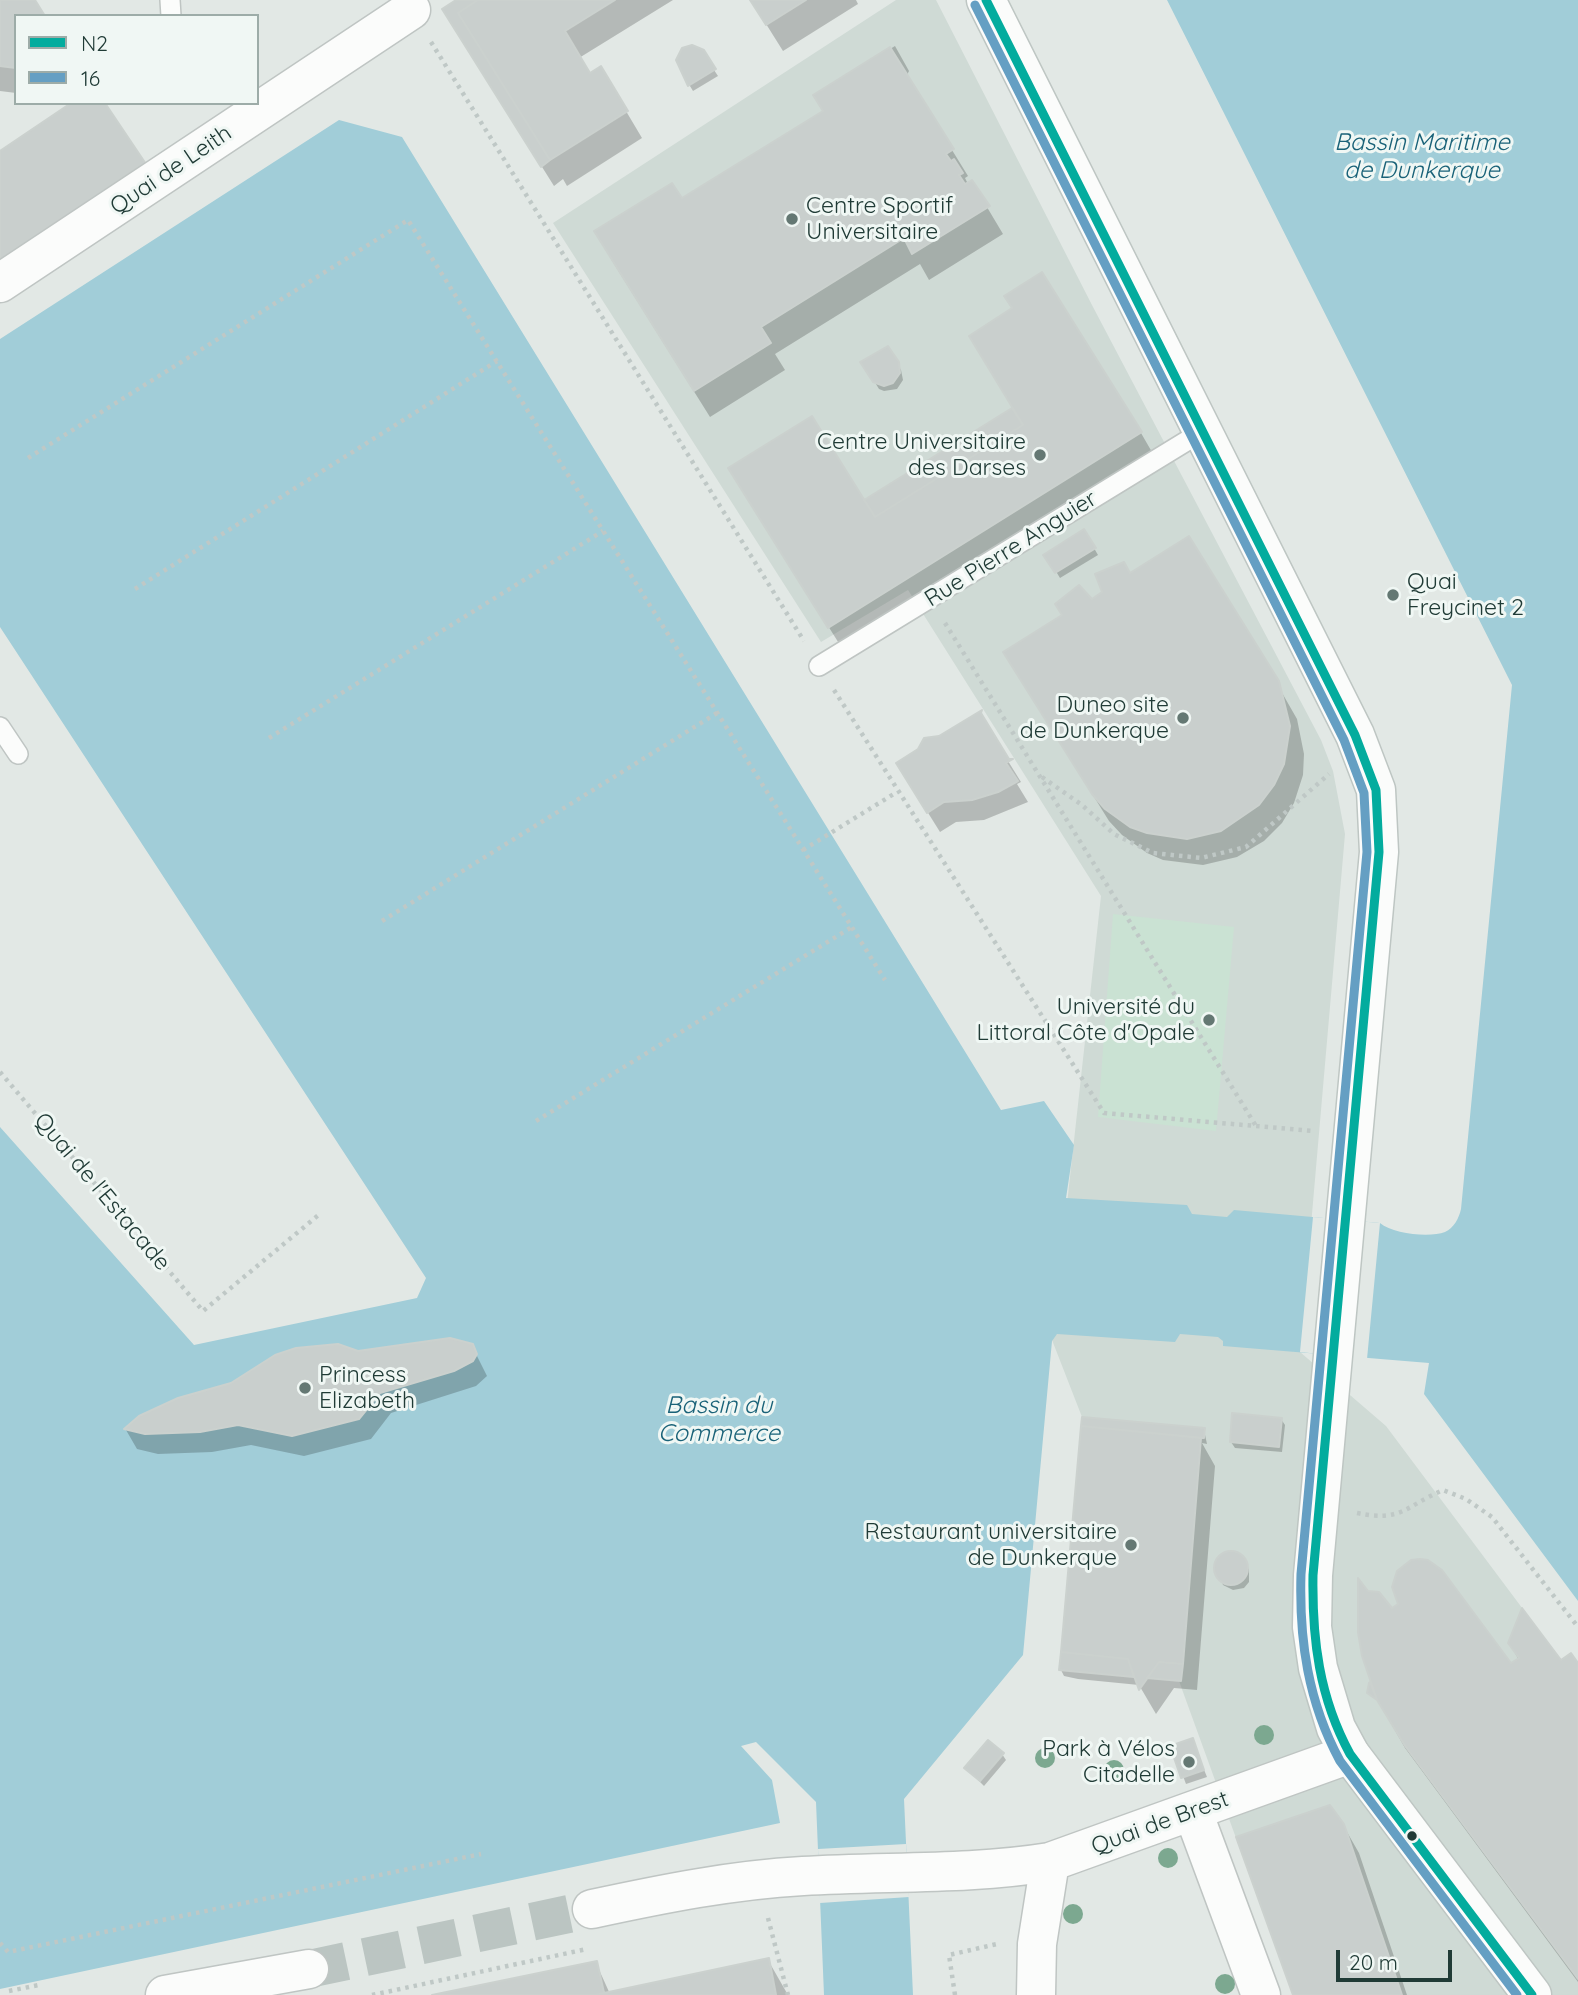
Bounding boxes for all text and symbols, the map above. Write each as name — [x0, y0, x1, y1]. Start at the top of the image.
legend — [14, 14, 259, 105]
text: N2 — [81, 30, 108, 56]
text: 16 — [81, 65, 100, 91]
street label: Quai de Leith — [105, 119, 237, 221]
water label: Bassin Maritime de Dunkerque — [1334, 129, 1510, 185]
place label: Centre Sportif Universitaire — [806, 192, 953, 246]
marker: Centre Sportif Universitaire — [784, 211, 800, 227]
place label: Centre Universitaire des Darses — [817, 428, 1026, 482]
marker: Centre Universitaire des Darses — [1032, 447, 1048, 463]
street label: Rue Pierre Anguier — [920, 485, 1102, 613]
place label: Quai Freycinet 2 — [1407, 568, 1524, 622]
marker: Quai Freycinet 2 — [1385, 587, 1401, 603]
place label: Duneo site de Dunkerque — [1020, 691, 1169, 745]
marker: Duneo site de Dunkerque — [1175, 710, 1191, 726]
place label: Université du Littoral Côte d'Opale — [977, 993, 1195, 1047]
marker: Université du Littoral Côte d'Opale — [1201, 1012, 1217, 1028]
street label: Quai de l'Estacade — [28, 1108, 176, 1276]
place label: Princess Elizabeth — [319, 1361, 415, 1415]
marker: Princess Elizabeth — [297, 1380, 313, 1396]
water label: Bassin du Commerce — [658, 1392, 780, 1448]
place label: Restaurant universitaire de Dunkerque — [865, 1518, 1117, 1572]
marker: Restaurant universitaire de Dunkerque — [1123, 1537, 1139, 1553]
place label: Park à Vélos Citadelle — [1042, 1735, 1175, 1789]
marker: Park à Vélos Citadelle — [1181, 1754, 1197, 1770]
street label: Quai de Brest — [1088, 1785, 1232, 1861]
unlabelled marker — [1405, 1829, 1419, 1843]
scale bar — [1340, 1936, 1456, 1980]
text: 20 m — [1349, 1949, 1398, 1975]

